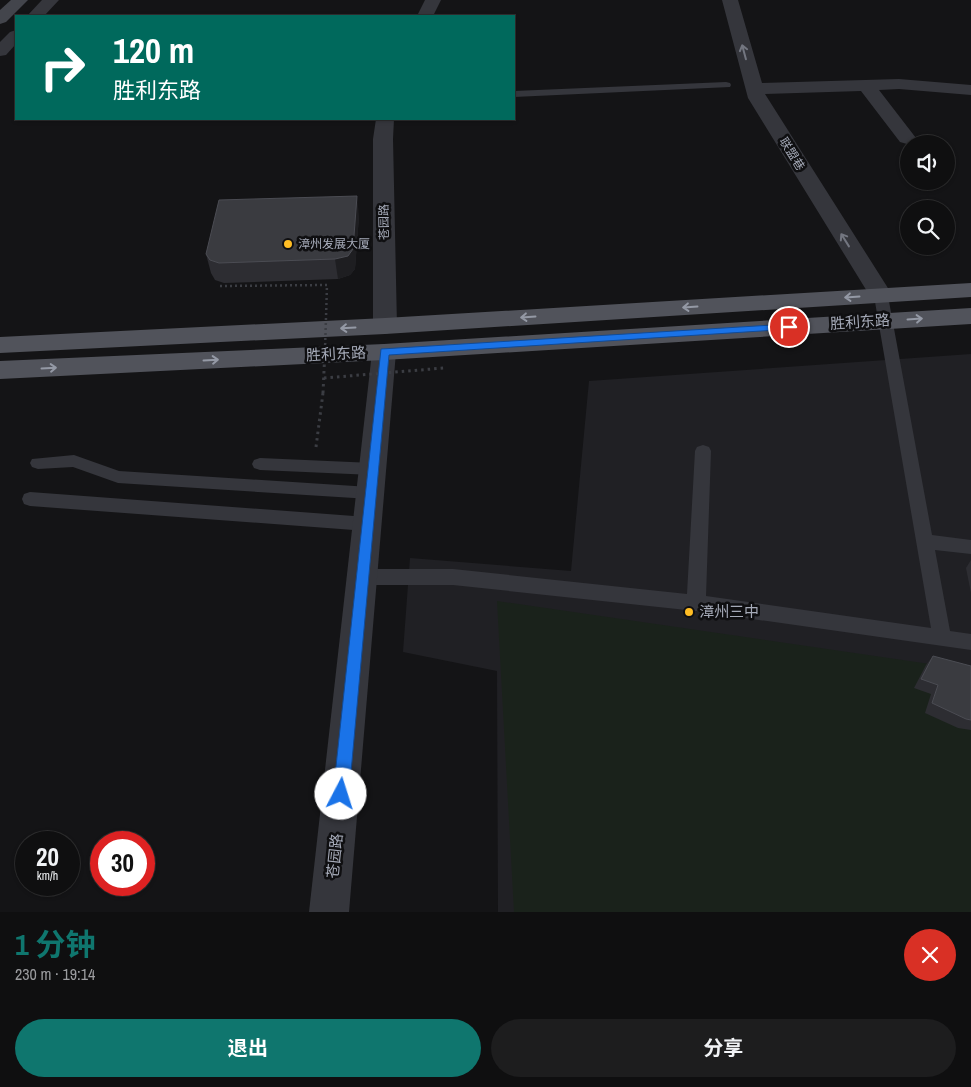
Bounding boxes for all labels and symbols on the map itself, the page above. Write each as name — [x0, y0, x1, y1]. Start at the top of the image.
one-way arrow — [739, 44, 748, 60]
street label: 联盟巷 — [776, 134, 808, 174]
street label: 苍园路 — [376, 204, 392, 240]
one-way arrow — [840, 233, 850, 247]
place label: 漳州发展大厦 — [298, 236, 370, 252]
marker: 漳州发展大厦 — [282, 238, 294, 250]
one-way arrow — [845, 293, 861, 302]
one-way arrow — [683, 303, 699, 312]
pin — [768, 306, 810, 348]
street label: 胜利东路 — [829, 309, 891, 334]
one-way arrow — [520, 313, 536, 322]
one-way arrow — [907, 314, 923, 324]
one-way arrow — [341, 323, 357, 332]
street label: 胜利东路 — [305, 341, 366, 366]
one-way arrow — [202, 355, 219, 365]
one-way arrow — [40, 363, 56, 372]
place label: 漳州三中 — [699, 601, 759, 622]
marker: 漳州三中 — [683, 606, 695, 618]
position arrow — [314, 767, 366, 819]
speed limit sign: 30 — [90, 831, 155, 896]
street label: 苍园路 — [322, 832, 347, 879]

